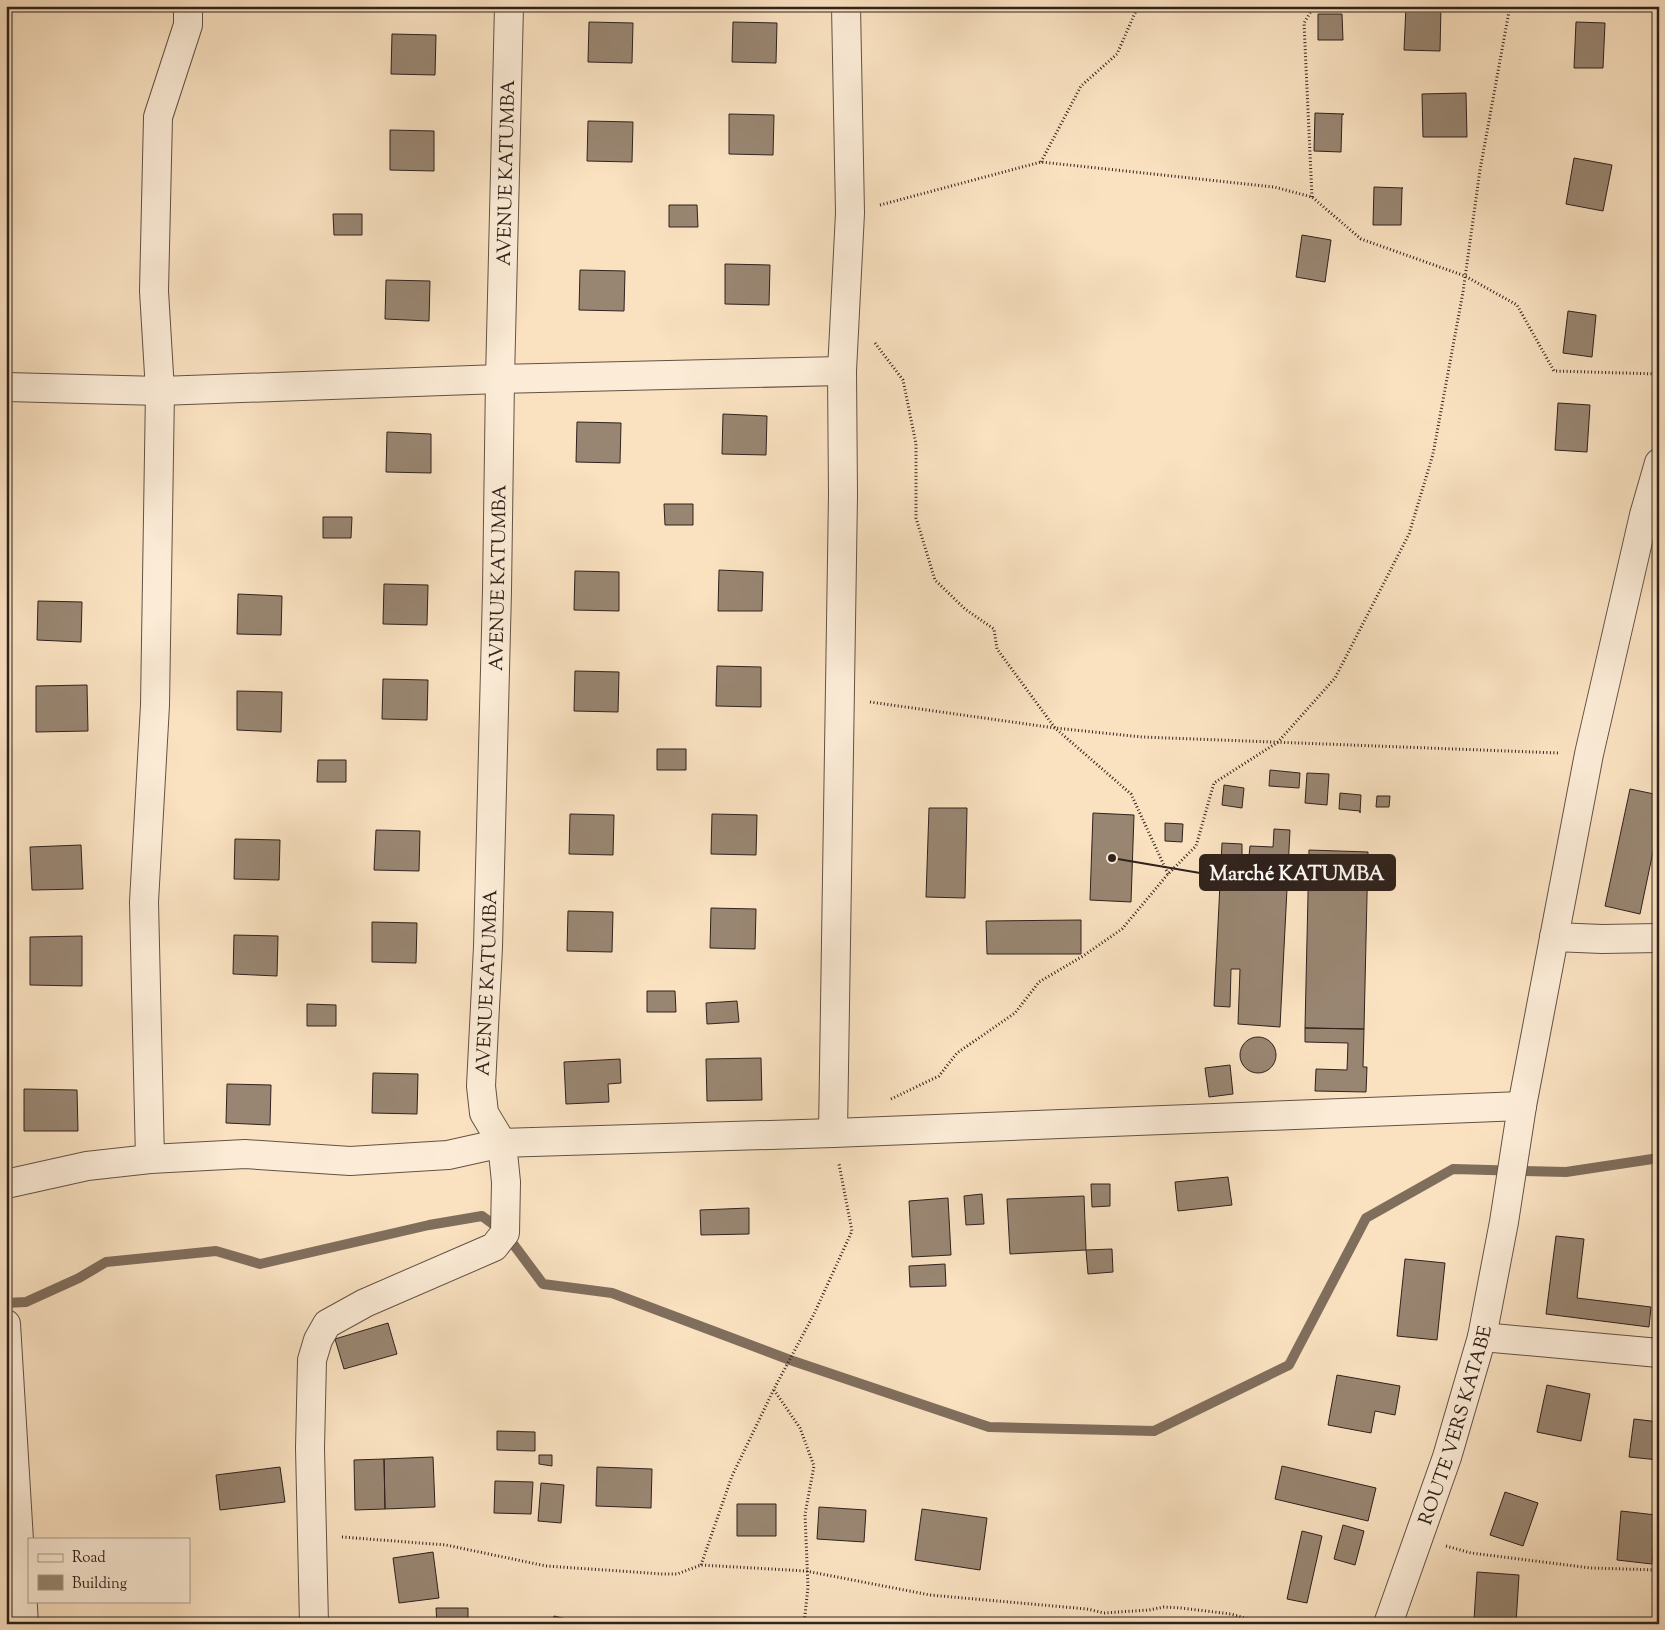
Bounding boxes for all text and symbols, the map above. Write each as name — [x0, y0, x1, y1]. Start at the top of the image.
street label: AVENUE KATUMBA — [492, 79, 523, 267]
street label: AVENUE KATUMBA — [484, 484, 515, 671]
callout: Marché KATUMBA — [1200, 855, 1395, 890]
text: Marché KATUMBA — [1210, 861, 1385, 890]
street label: AVENUE KATUMBA — [471, 889, 505, 1077]
street label: ROUTE VERS KATABE — [1413, 1323, 1500, 1529]
legend — [28, 1538, 190, 1602]
text: Road — [72, 1548, 106, 1569]
text: Building — [72, 1574, 127, 1595]

